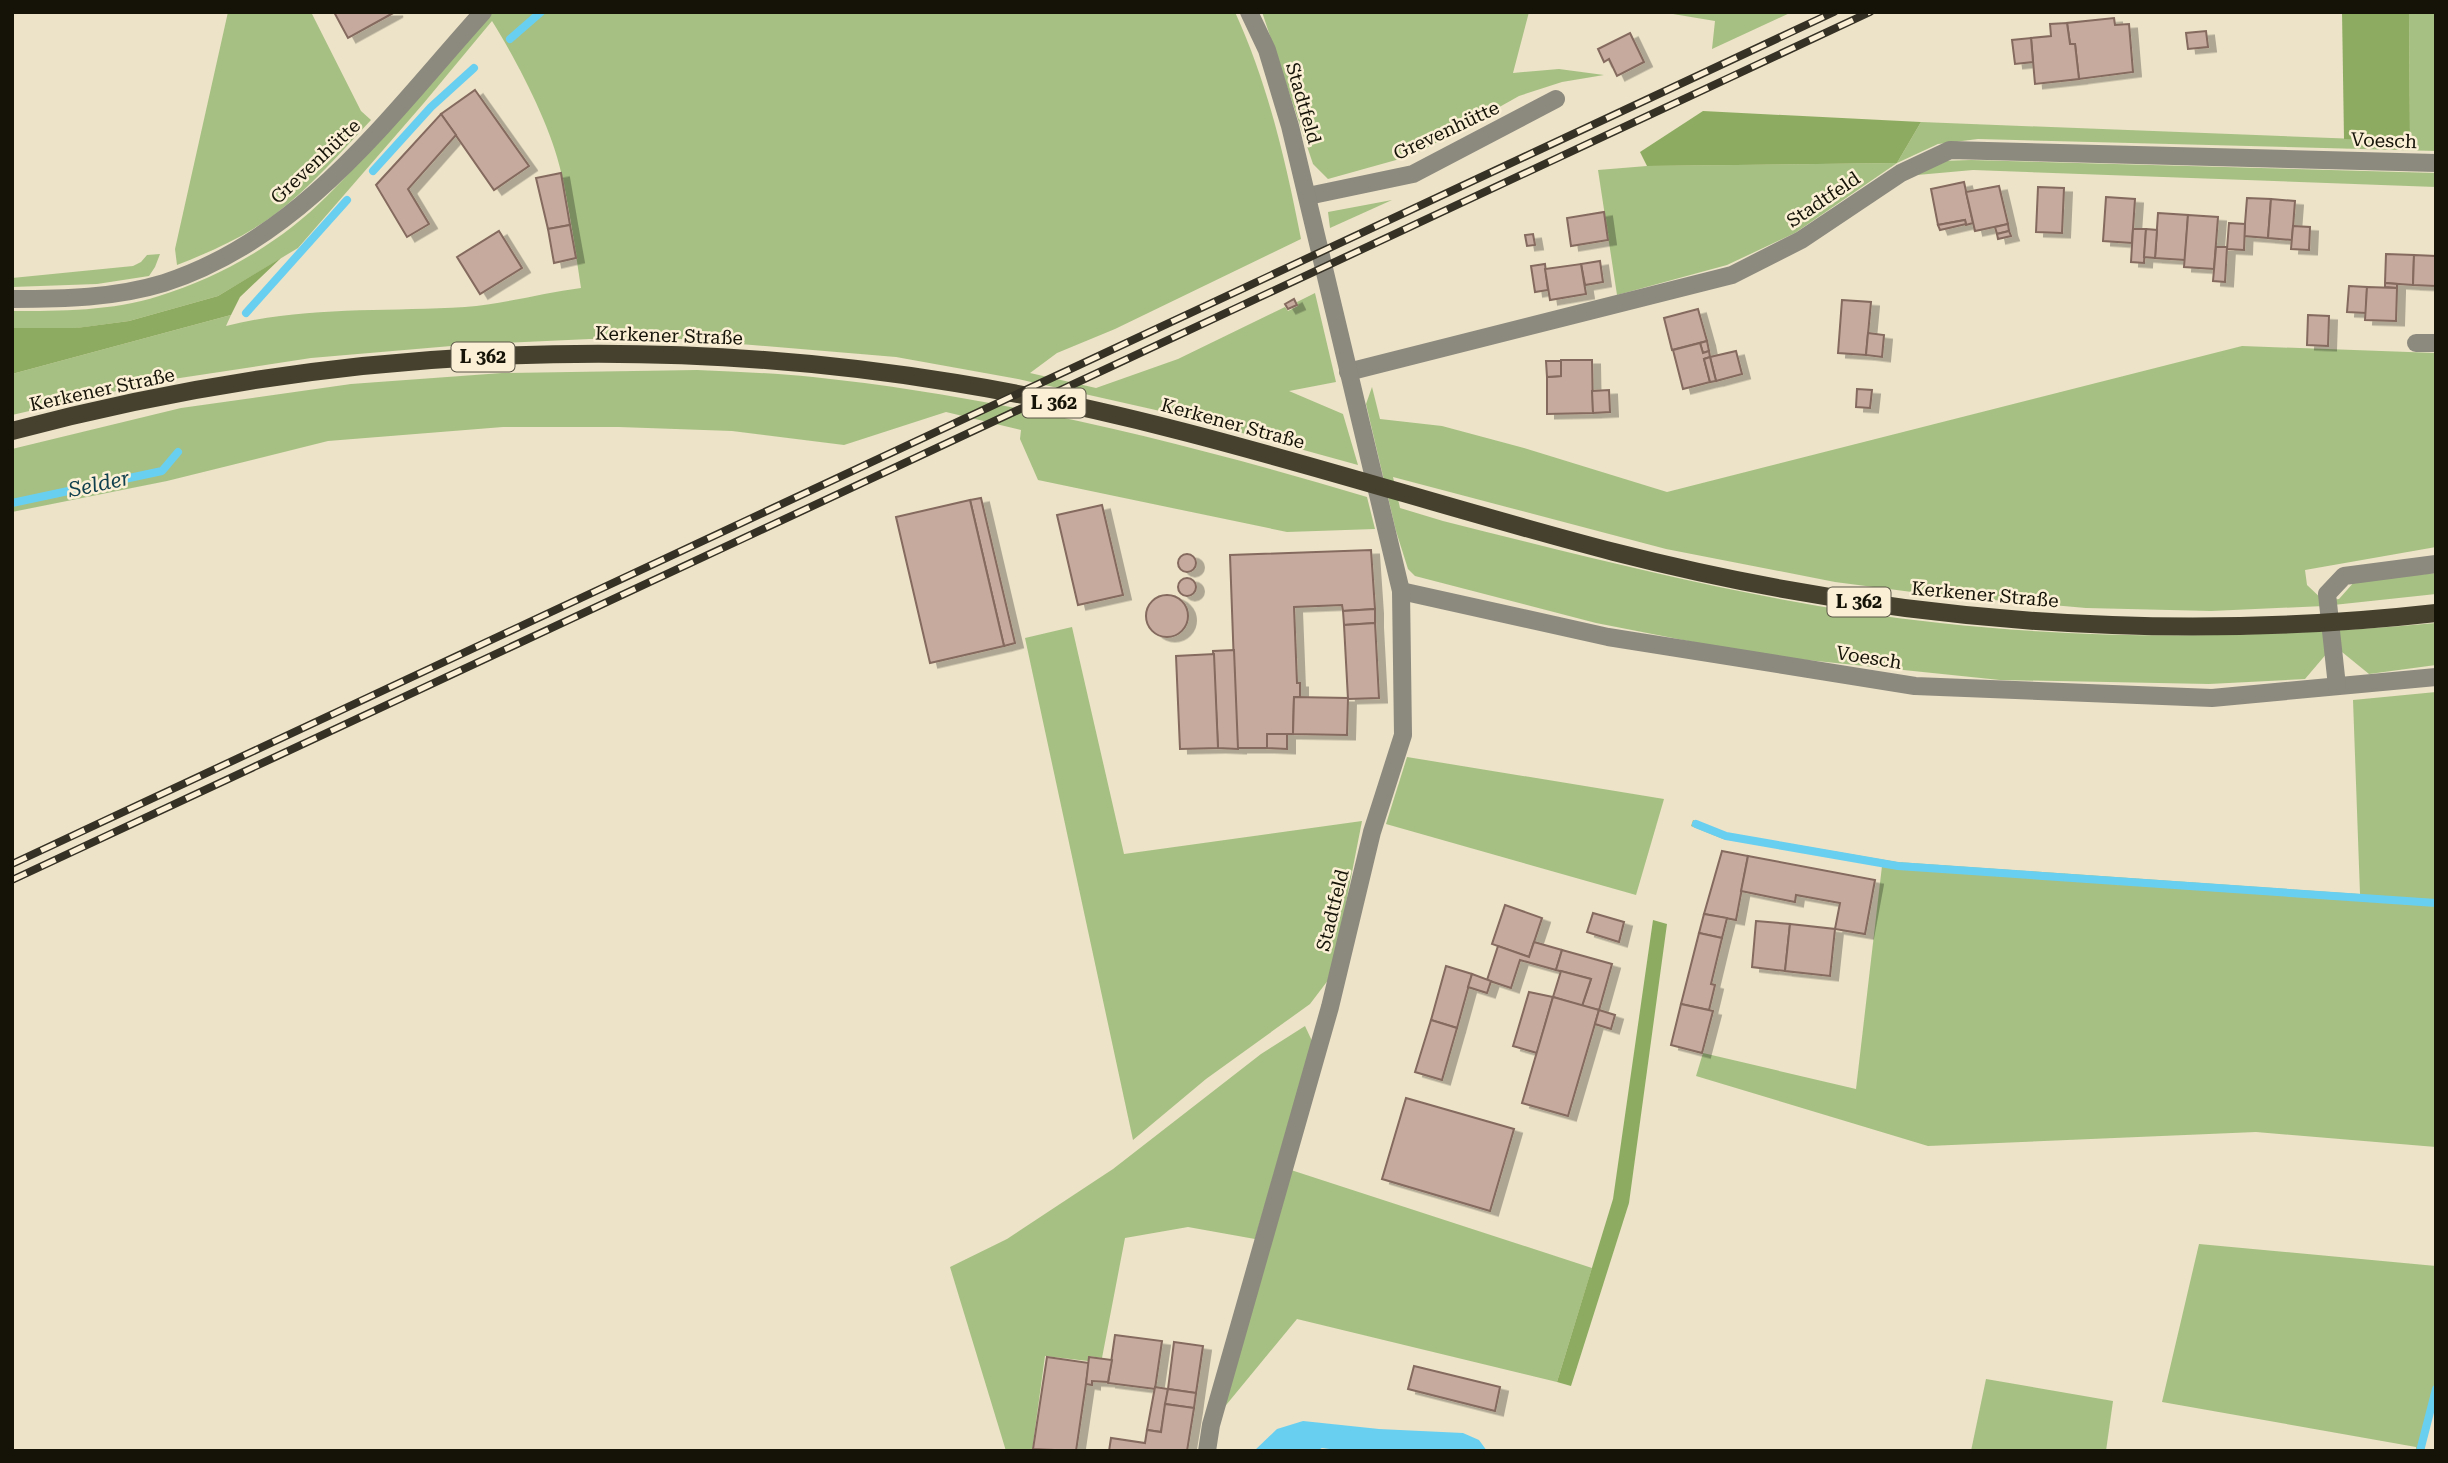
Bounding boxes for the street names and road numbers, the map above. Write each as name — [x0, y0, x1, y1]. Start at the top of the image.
street label: Stadtfeld — [1281, 60, 1326, 147]
street label: Grevenhütte — [1390, 96, 1503, 165]
street label: Grevenhütte — [266, 114, 365, 209]
street label: Voesch — [2351, 128, 2417, 153]
street label: Stadtfeld — [1782, 166, 1864, 232]
street label: Kerkener Straße — [595, 321, 743, 350]
road number: L 362 — [452, 342, 514, 372]
street label: Kerkener Straße — [27, 363, 177, 416]
road number: L 362 — [1023, 388, 1086, 418]
street label: Kerkener Straße — [1158, 393, 1307, 454]
street label: Kerkener Straße — [1910, 577, 2060, 612]
road number: L 362 — [1828, 588, 1890, 616]
street label: Voesch — [1834, 641, 1903, 674]
street label: Stadtfeld — [1311, 867, 1354, 954]

